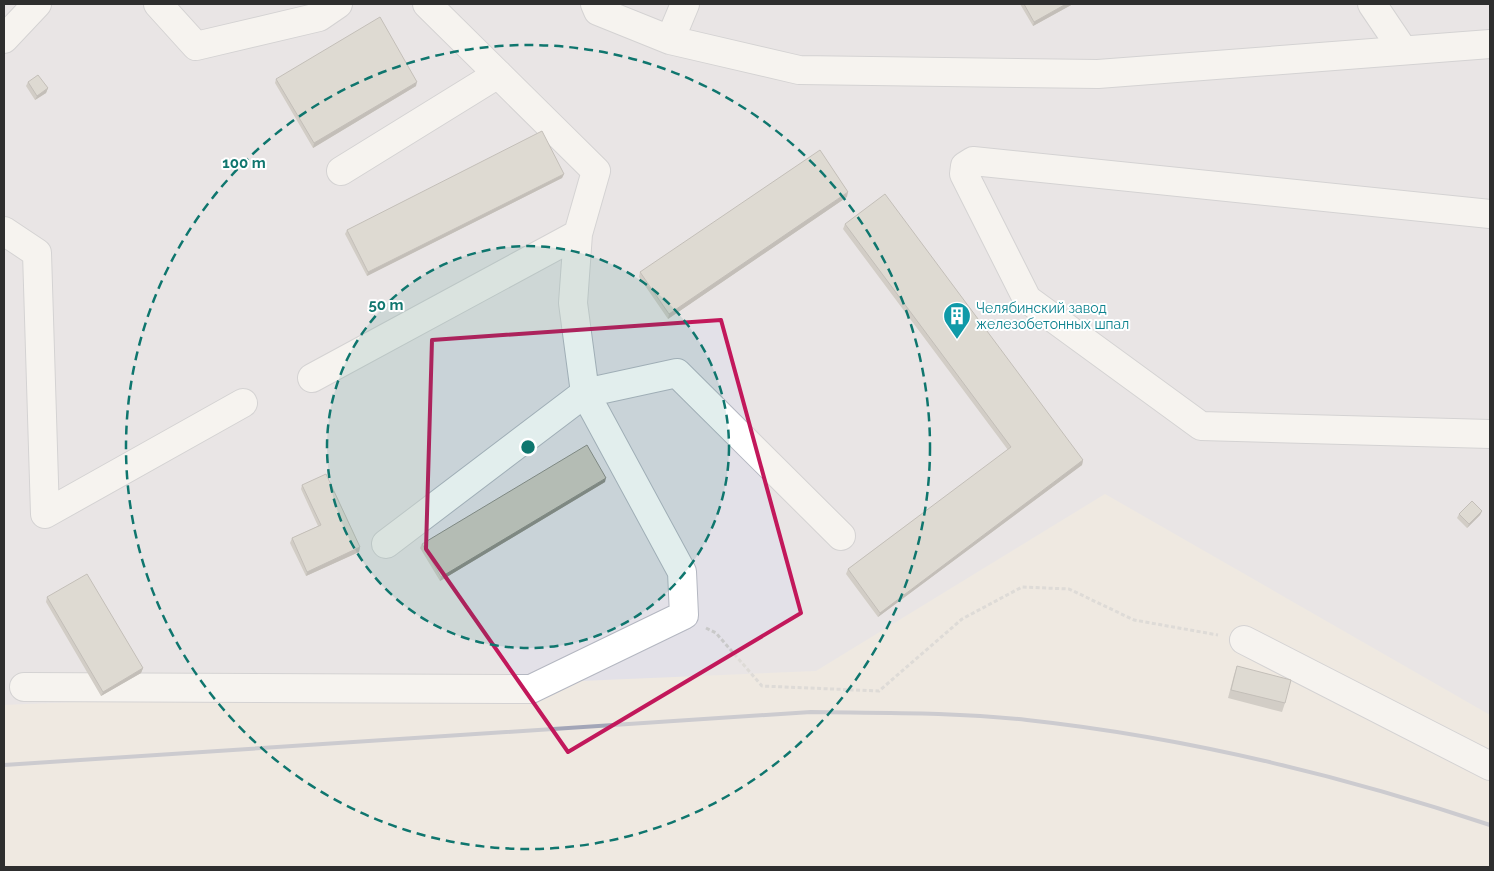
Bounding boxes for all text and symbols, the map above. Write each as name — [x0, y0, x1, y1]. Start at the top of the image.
text: 100 m — [222, 154, 266, 172]
text: 50 m — [368, 296, 404, 314]
place label: Челябинский завод железобетонных шпал — [976, 300, 1129, 332]
building icon: Челябинский завод железобетонных шпал — [942, 301, 972, 340]
centre of rings — [519, 438, 537, 456]

